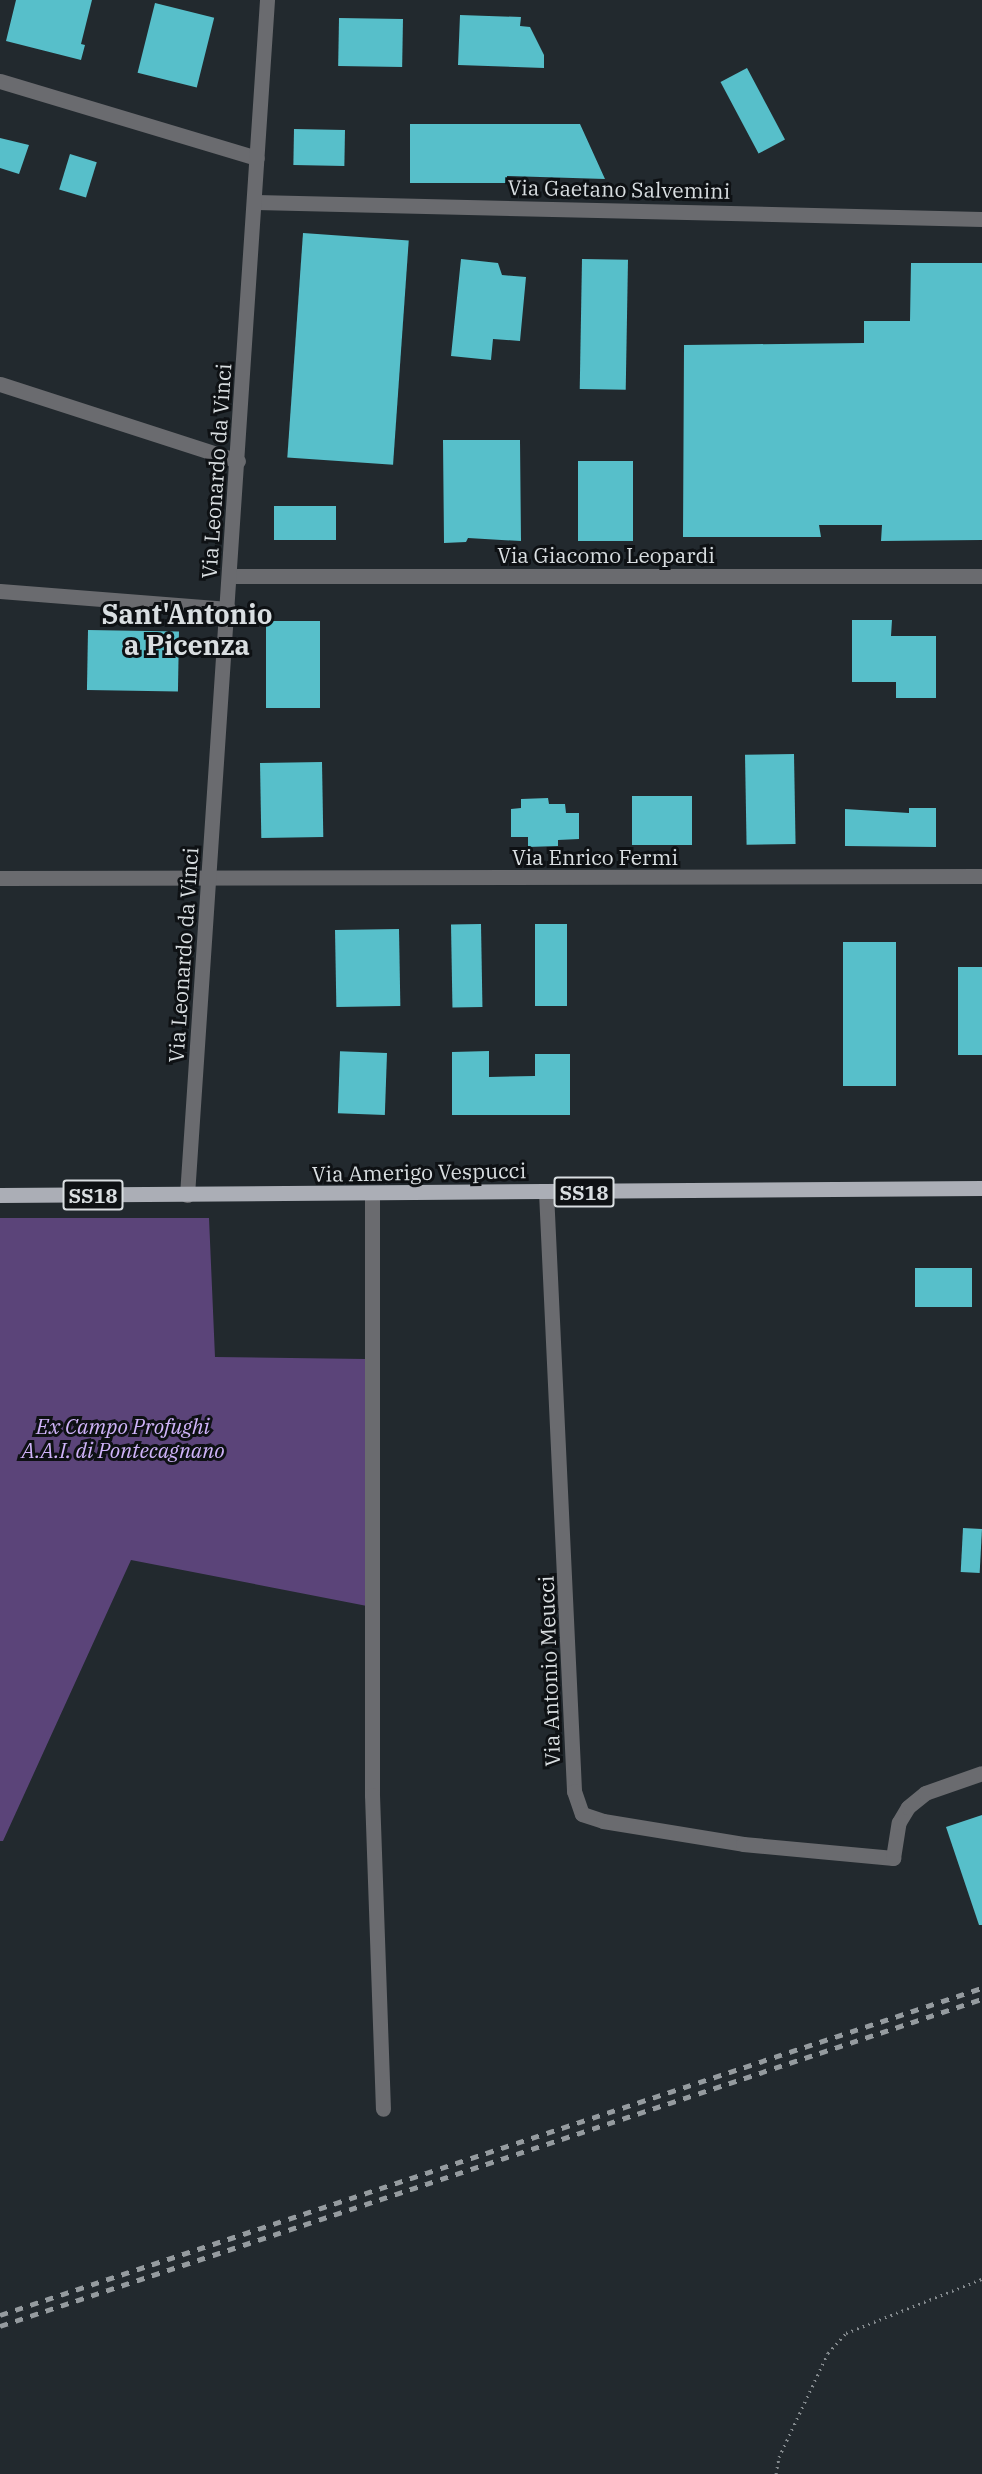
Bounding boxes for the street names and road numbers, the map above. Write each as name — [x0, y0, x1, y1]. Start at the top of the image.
street label: Via Gaetano Salvemini — [507, 174, 731, 204]
street label: Via Leonardo da Vinci — [196, 362, 236, 580]
street label: Via Giacomo Leopardi — [497, 542, 715, 568]
street label: Via Enrico Fermi — [512, 844, 678, 870]
street label: Via Leonardo da Vinci — [163, 846, 203, 1064]
street label: Via Amerigo Vespucci — [312, 1158, 526, 1186]
road number: SS18 — [552, 1175, 616, 1209]
road number: SS18 — [62, 1178, 124, 1212]
street label: Via Antonio Meucci — [533, 1575, 565, 1767]

